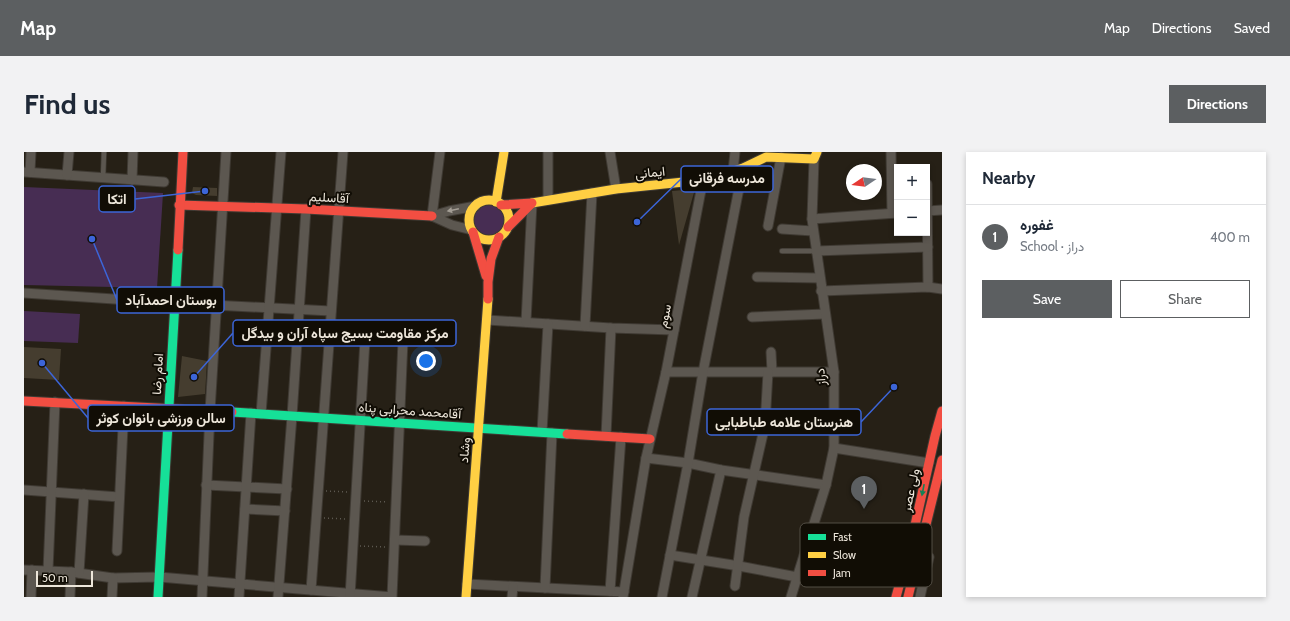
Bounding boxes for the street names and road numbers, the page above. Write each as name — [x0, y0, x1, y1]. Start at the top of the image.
street label: ایمانی — [634, 162, 666, 183]
street label: آقاسلیم — [308, 188, 350, 207]
street label: سوم — [654, 303, 675, 329]
street label: امام رضا — [148, 353, 167, 395]
street label: دراز — [812, 368, 829, 387]
street label: آقامحمد محرابی پناه — [358, 398, 463, 424]
street label: وشاد — [455, 436, 474, 463]
street label: ولی عصر — [897, 467, 923, 514]

